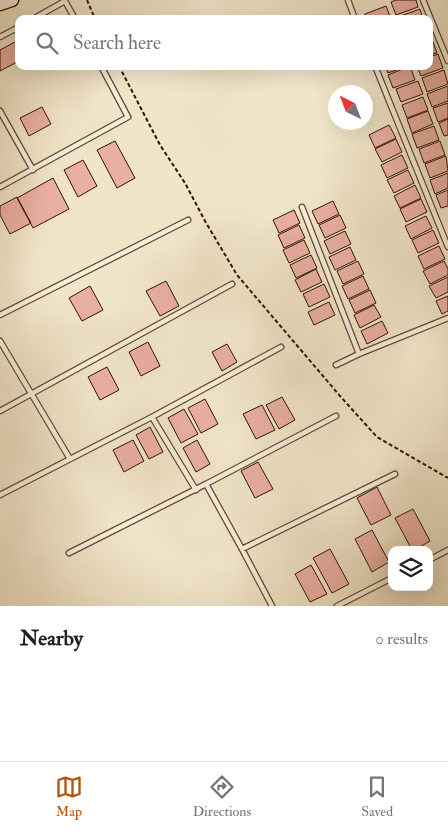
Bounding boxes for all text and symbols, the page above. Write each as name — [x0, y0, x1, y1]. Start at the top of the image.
search box — [15, 15, 433, 70]
icon: search — [33, 29, 61, 57]
text: Search here — [73, 31, 161, 55]
north arrow — [328, 85, 373, 130]
map controls — [388, 546, 433, 591]
button: layers — [388, 546, 433, 591]
text: Nearby — [20, 625, 83, 652]
text: 0 results — [375, 629, 428, 649]
tab: Map — [55, 773, 83, 820]
tab: Directions — [193, 773, 251, 820]
tab: Saved — [361, 773, 393, 820]

